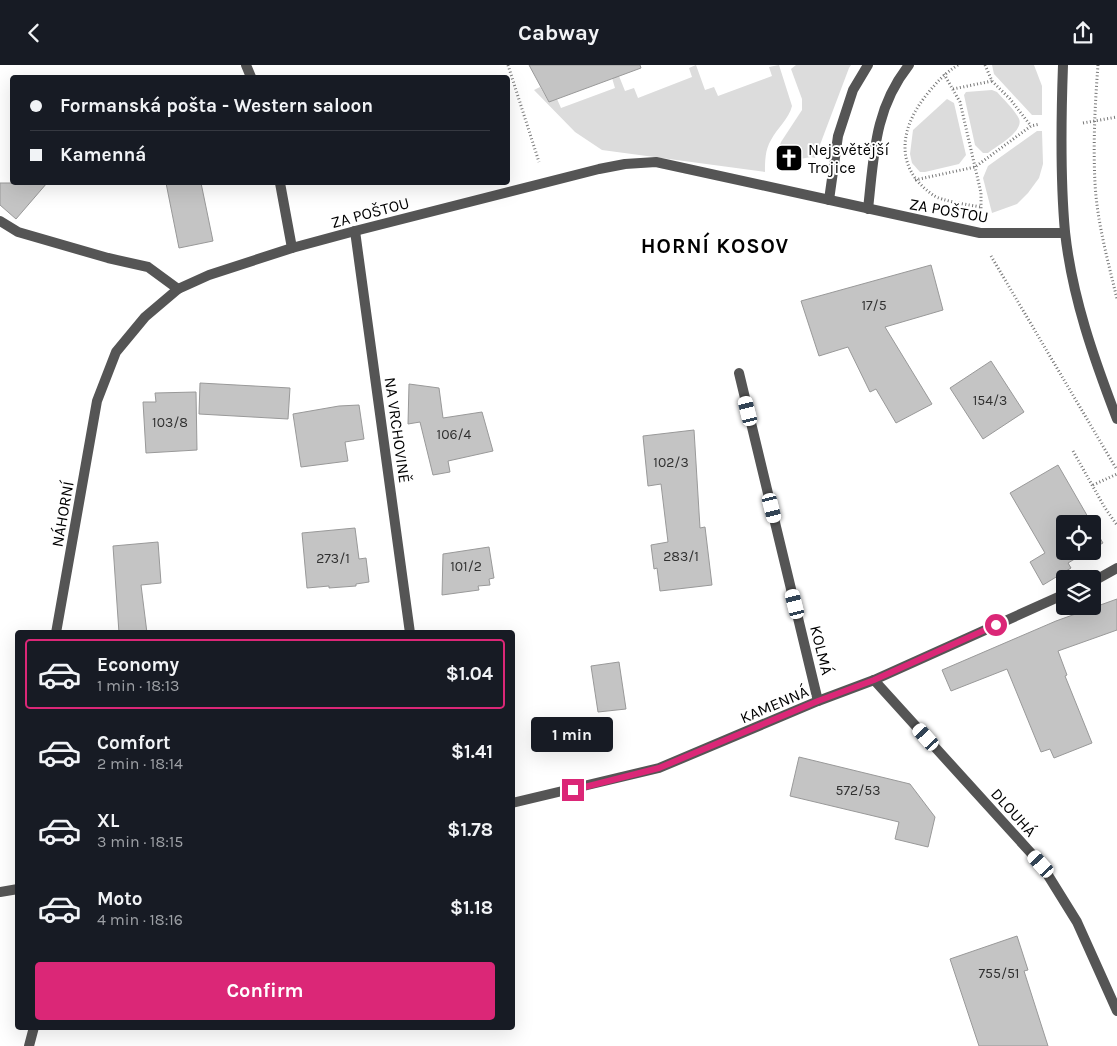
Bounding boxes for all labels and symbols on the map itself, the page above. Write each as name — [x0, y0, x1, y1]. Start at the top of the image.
place label: Nejsvětější Trojice — [808, 140, 889, 177]
church icon: Nejsvětější Trojice — [774, 143, 804, 173]
street label: ZA POŠTOU — [329, 193, 411, 232]
street label: ZA POŠTOU — [908, 194, 990, 227]
district label: HORNÍ KOSOV — [641, 232, 789, 258]
house number: 17/5 — [861, 297, 887, 314]
street label: NA VRCHOVINĚ — [381, 376, 414, 484]
house number: 154/3 — [973, 392, 1007, 409]
car — [737, 395, 758, 427]
house number: 103/8 — [152, 414, 188, 431]
house number: 106/4 — [437, 426, 472, 443]
house number: 102/3 — [653, 454, 689, 471]
street label: NÁHORNÍ — [47, 479, 78, 548]
car — [761, 492, 782, 524]
house number: 283/1 — [663, 548, 699, 565]
house number: 273/1 — [316, 550, 350, 567]
house number: 101/2 — [450, 558, 482, 575]
car — [784, 588, 805, 620]
route start — [985, 614, 1007, 636]
street label: KOLMÁ — [806, 623, 837, 677]
street label: KAMENNÁ — [737, 682, 811, 727]
callout: 1 min — [532, 717, 614, 753]
car — [910, 721, 941, 753]
route end — [562, 779, 584, 801]
house number: 572/53 — [836, 782, 880, 799]
street label: DLOUHÁ — [987, 784, 1040, 841]
car — [1025, 848, 1056, 880]
house number: 755/51 — [979, 965, 1019, 982]

